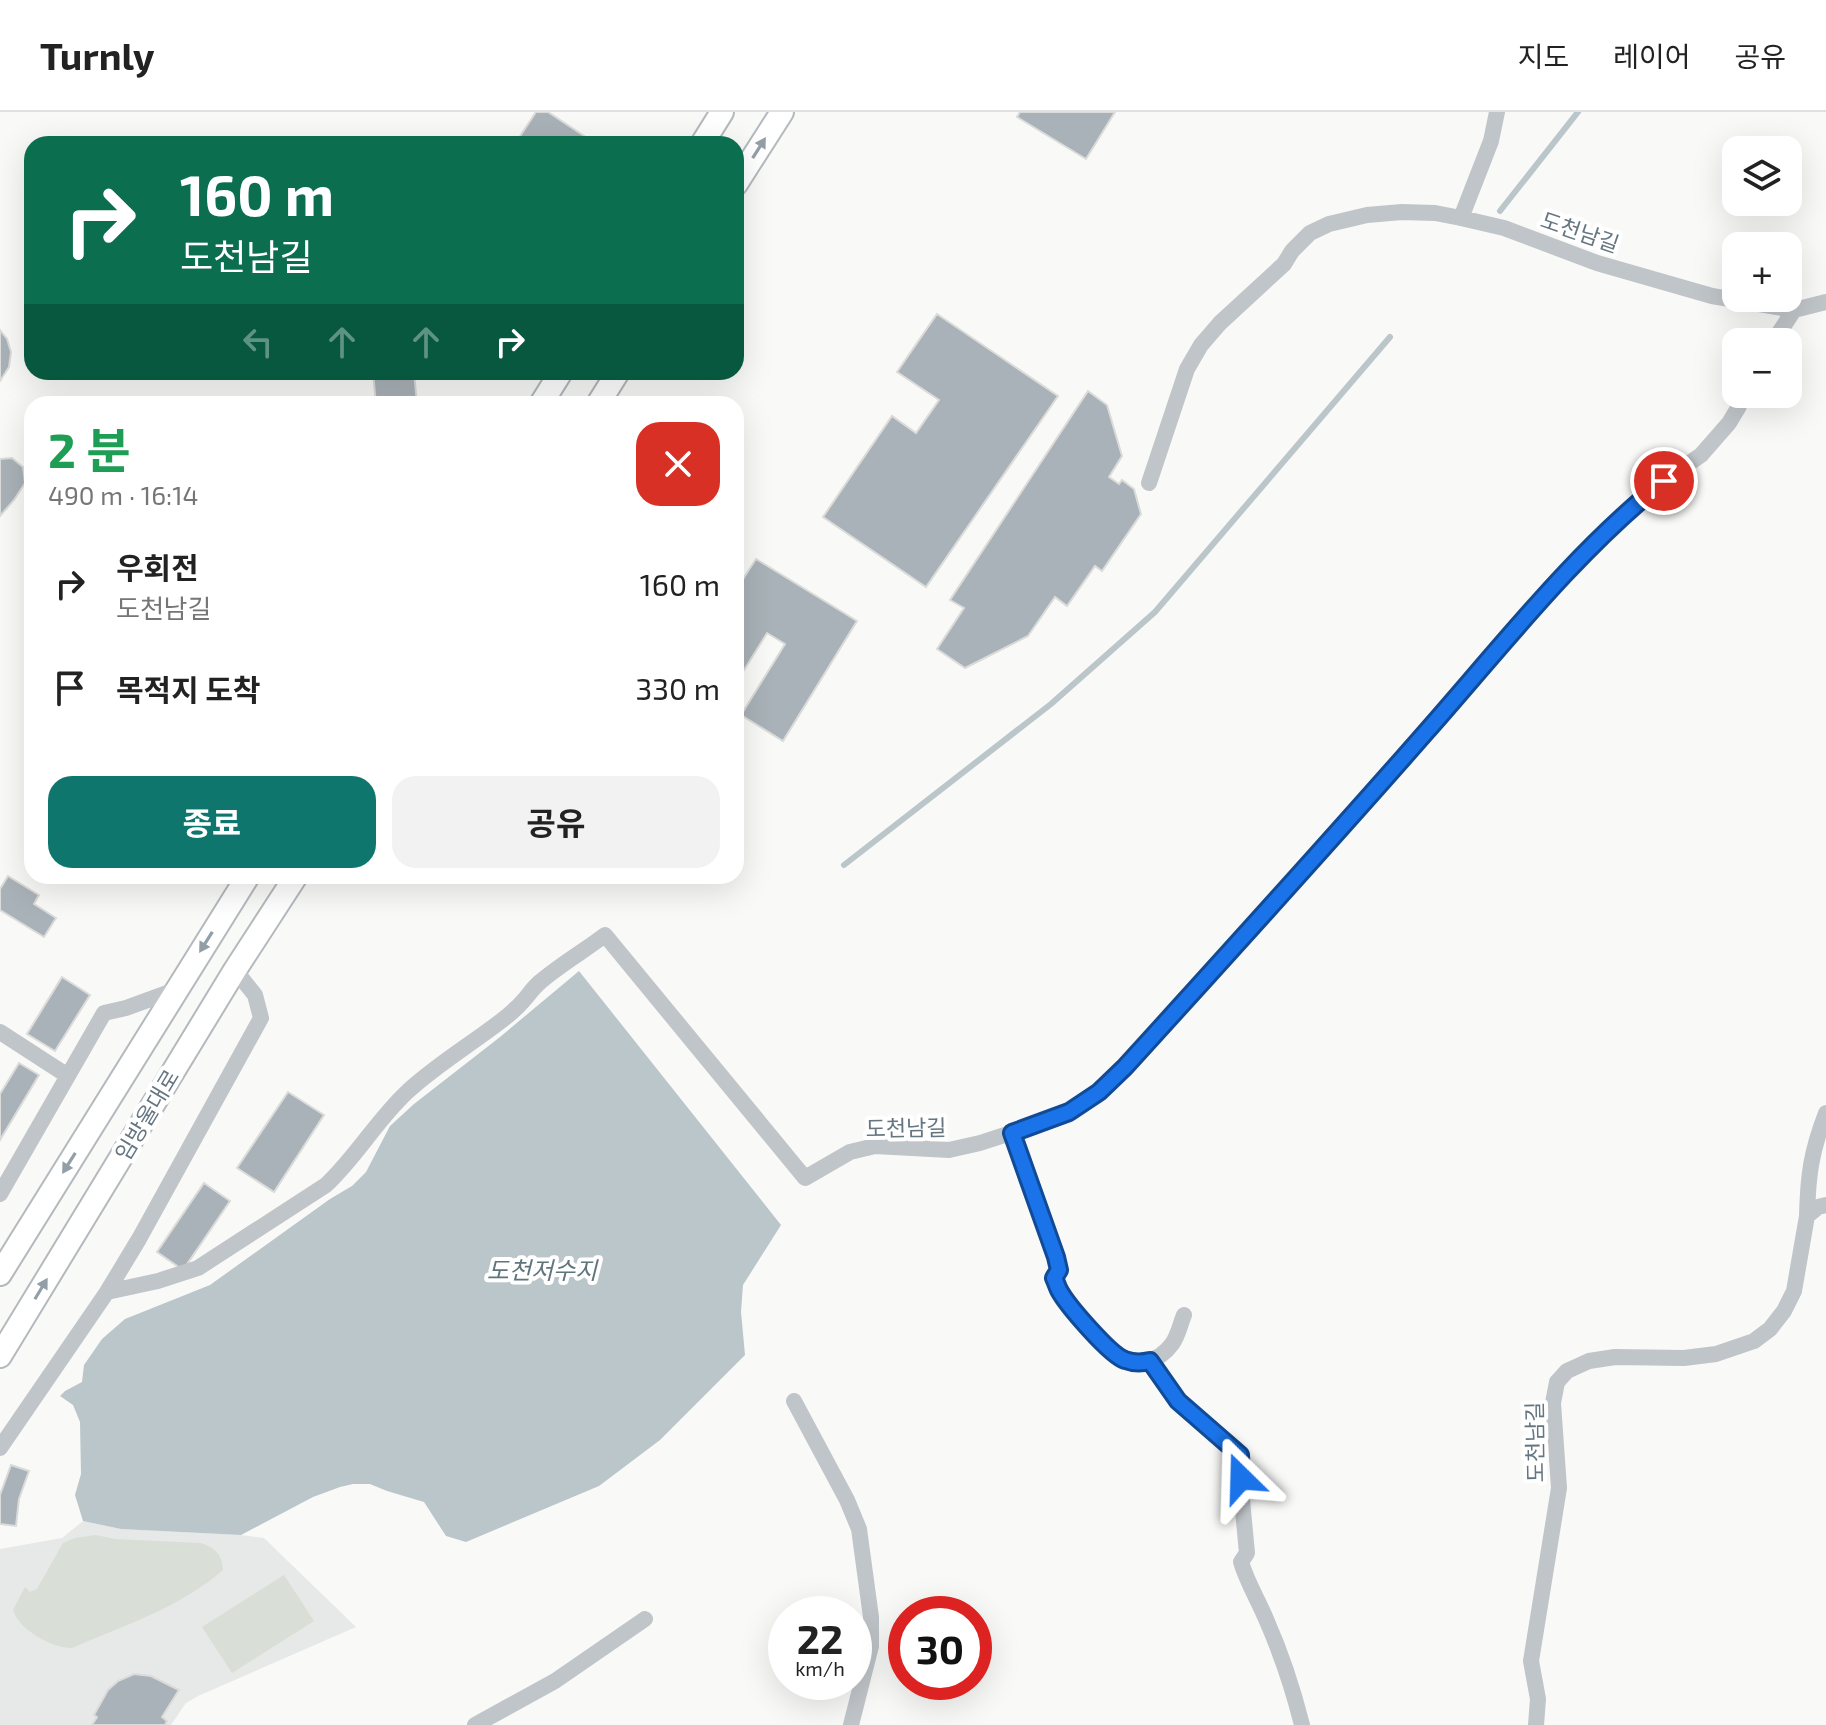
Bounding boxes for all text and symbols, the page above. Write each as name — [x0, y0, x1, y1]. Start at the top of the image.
text: Turnly — [40, 32, 155, 78]
text: 지도 — [1518, 39, 1569, 73]
text: 레이어 — [1613, 39, 1690, 73]
text: 공유 — [1734, 39, 1786, 73]
map controls — [1722, 136, 1802, 408]
button: layers — [1722, 136, 1802, 216]
one-way arrow — [751, 137, 765, 159]
text: 160 m — [180, 160, 334, 227]
icon: right — [48, 168, 152, 272]
street label: 도천남길 — [1538, 206, 1623, 257]
button: + — [1722, 232, 1802, 312]
text: 도천남길 — [180, 234, 312, 277]
icon: left — [236, 320, 280, 364]
icon: ahead — [320, 320, 364, 364]
icon: ahead — [404, 320, 448, 364]
icon: right — [488, 320, 532, 364]
button: − — [1722, 328, 1802, 408]
text: 2 분 — [48, 420, 130, 478]
button: close — [636, 422, 720, 506]
pin — [1630, 447, 1698, 515]
icon: arrive — [1642, 459, 1686, 503]
text: 490 m · 16:14 — [48, 479, 199, 510]
text: 우회전 — [116, 549, 199, 585]
icon: right — [48, 562, 92, 606]
text: 160 m — [640, 566, 720, 602]
text: 도천남길 — [116, 592, 212, 623]
icon: arrive — [48, 666, 92, 710]
text: 330 m — [636, 670, 720, 706]
text: 목적지 도착 — [116, 671, 260, 707]
button: 종료 — [48, 776, 376, 868]
button: 공유 — [392, 776, 720, 868]
one-way arrow — [200, 931, 214, 953]
street label: 임방울대로 — [109, 1064, 183, 1165]
street label: 도천남길 — [865, 1113, 947, 1141]
one-way arrow — [63, 1152, 77, 1174]
water label: 도천저수지 — [487, 1255, 599, 1284]
one-way arrow — [33, 1278, 47, 1300]
street label: 도천남길 — [1520, 1401, 1548, 1483]
position arrow — [1199, 1436, 1283, 1520]
speed limit sign: 30 — [888, 1596, 992, 1700]
text: 22 — [797, 1614, 843, 1662]
text: km/h — [795, 1656, 845, 1680]

